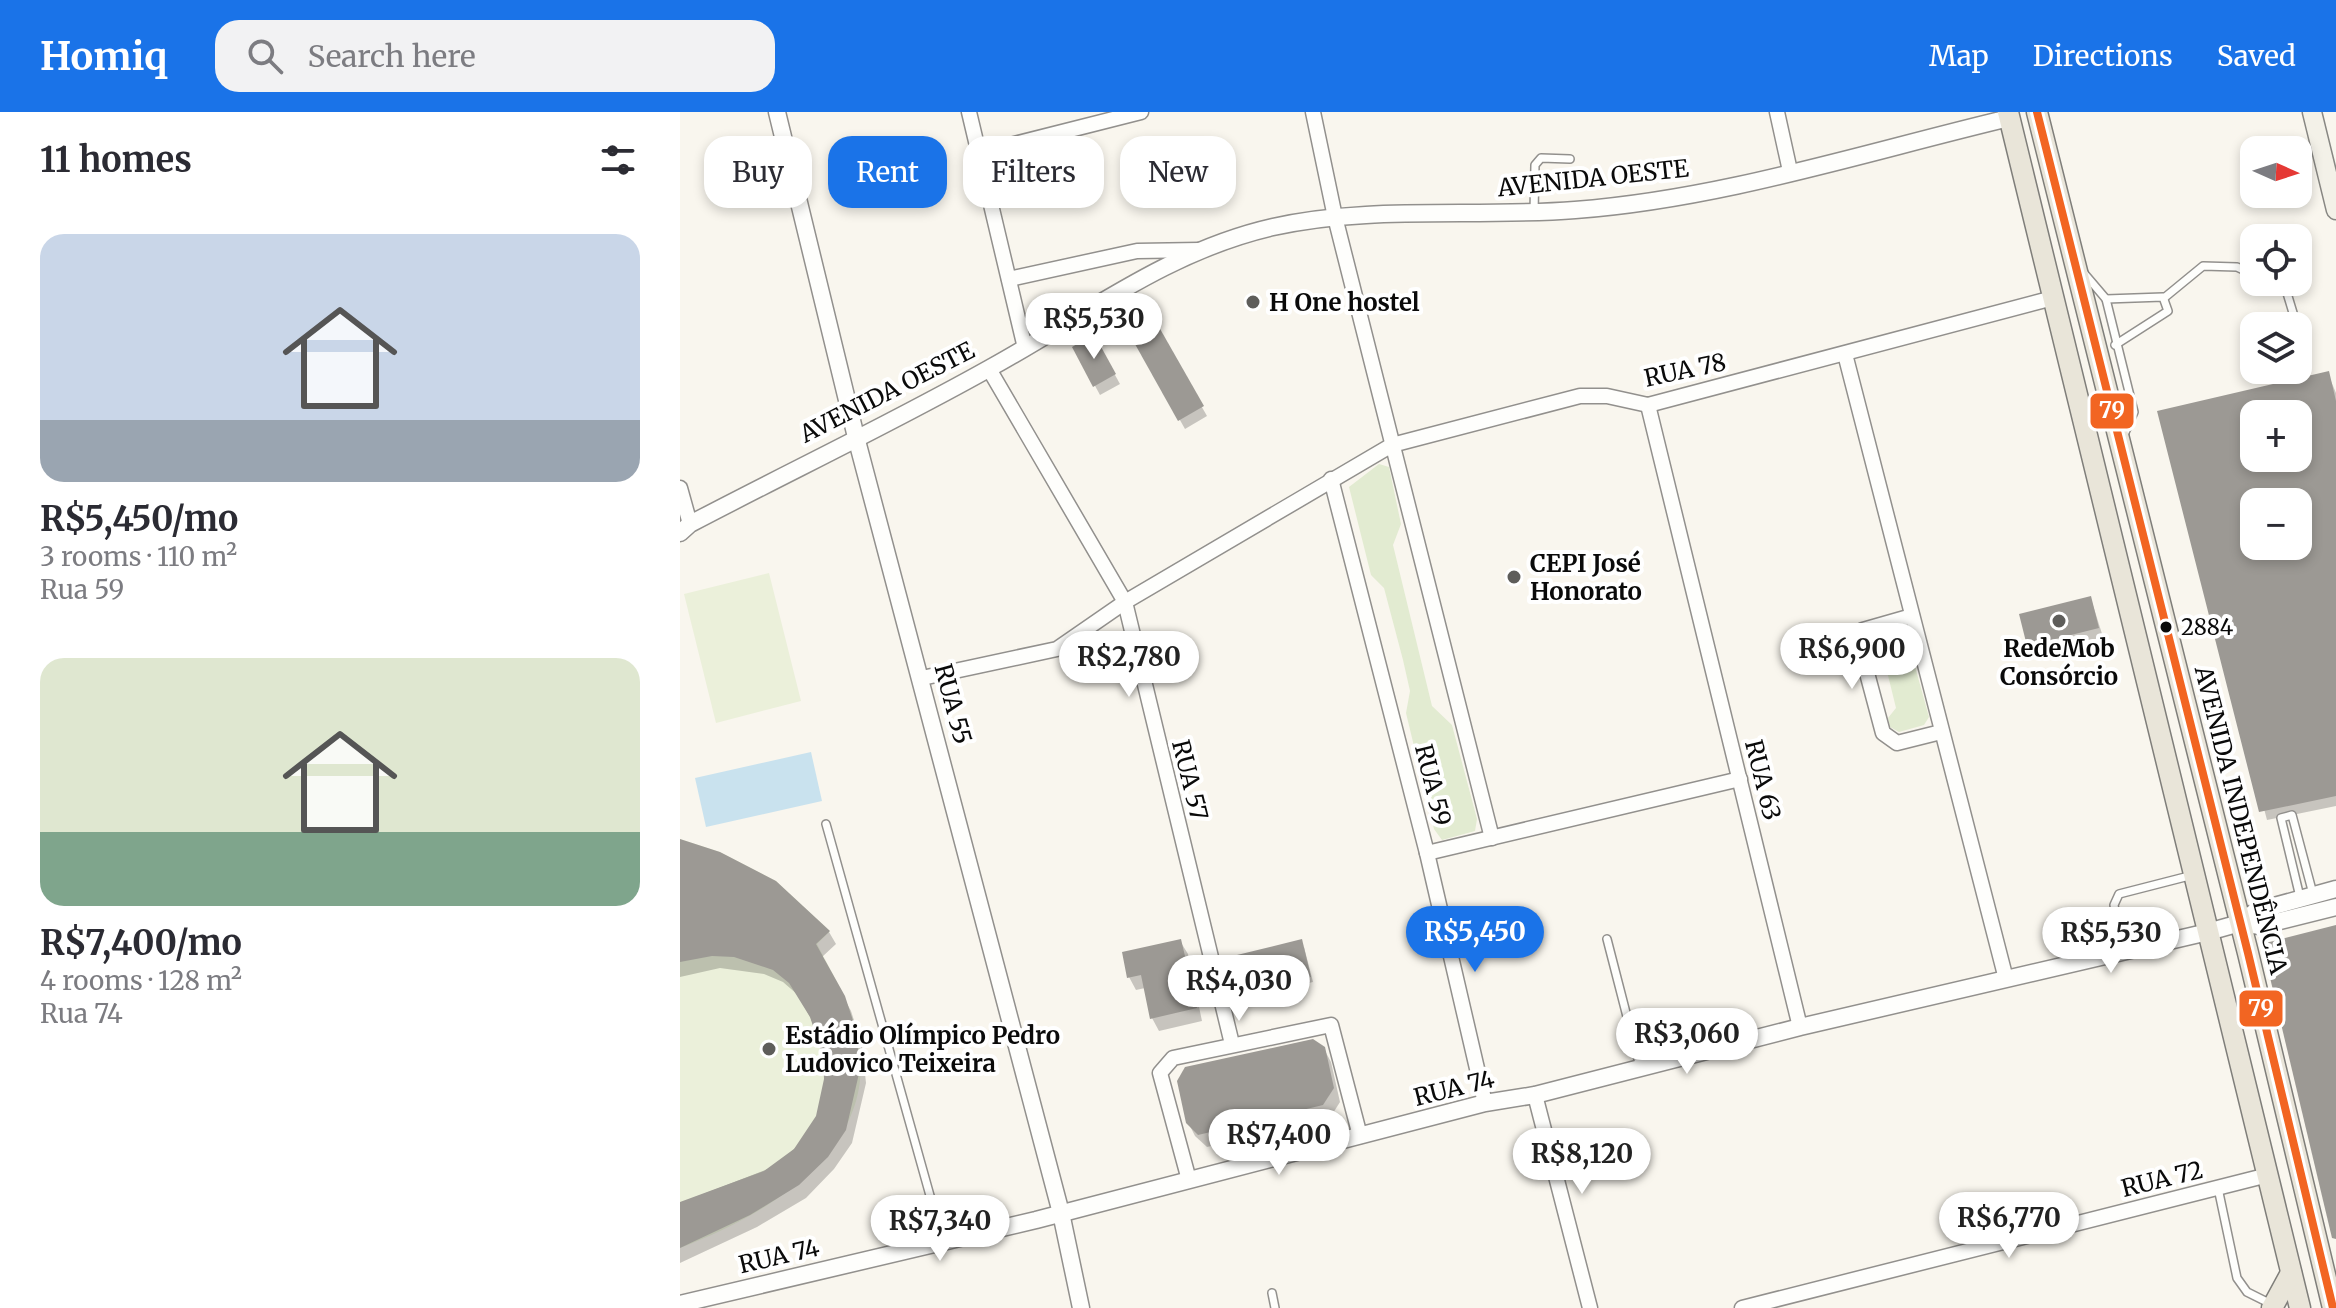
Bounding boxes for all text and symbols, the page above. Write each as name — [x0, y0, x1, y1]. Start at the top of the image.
search box — [215, 20, 775, 92]
text: Homiq — [40, 33, 167, 80]
icon: search — [243, 34, 287, 78]
text: Search here — [307, 37, 476, 75]
text: Map — [1929, 38, 1989, 74]
text: Directions — [2033, 38, 2173, 74]
text: Saved — [2217, 38, 2296, 74]
chip: Buy — [704, 136, 812, 208]
chip: Rent — [828, 136, 947, 208]
chip: Filters — [963, 136, 1104, 208]
chip: New — [1120, 136, 1236, 208]
north arrow — [2240, 136, 2312, 208]
map controls — [2240, 136, 2312, 560]
icon: filters — [596, 138, 640, 182]
text: 11 homes — [40, 139, 192, 181]
street label: AVENIDA OESTE — [1495, 152, 1691, 204]
button: locate — [2240, 224, 2312, 296]
icon: home — [268, 286, 412, 430]
place label: H One hostel — [1269, 287, 1420, 318]
pin: R$5,530 — [1020, 293, 1168, 361]
marker: H One hostel — [1244, 293, 1262, 311]
text: R$5,530 — [1043, 302, 1145, 335]
button: layers — [2240, 312, 2312, 384]
street label: AVENIDA OESTE — [794, 334, 980, 450]
street label: RUA 78 — [1641, 346, 1729, 394]
line badge: 79 — [2089, 392, 2135, 430]
text: 79 — [2099, 396, 2125, 424]
button: + — [2240, 400, 2312, 472]
button: − — [2240, 488, 2312, 560]
text: R$5,450/mo — [40, 498, 238, 540]
text: 3 rooms · 110 m² — [40, 540, 237, 573]
place label: CEPI José Honorato — [1530, 548, 1642, 607]
marker: CEPI José Honorato — [1505, 568, 1523, 586]
text: Rua 59 — [40, 573, 124, 606]
marker: RedeMob Consórcio — [2050, 612, 2068, 630]
place label: 2884 — [2181, 613, 2234, 641]
marker: 2884 — [2158, 619, 2174, 635]
pin: R$6,900 — [1778, 623, 1926, 691]
pin: R$2,780 — [1055, 631, 1203, 699]
text: R$6,900 — [1798, 632, 1906, 665]
place label: RedeMob Consórcio — [2000, 633, 2118, 692]
text: R$2,780 — [1077, 640, 1181, 673]
street label: RUA 55 — [927, 660, 979, 748]
street label: AVENIDA INDEPENDÊNCIA — [2187, 662, 2295, 978]
icon: home — [268, 710, 412, 854]
street label: RUA 57 — [1165, 736, 1215, 824]
street label: RUA 63 — [1738, 736, 1788, 824]
street label: RUA 59 — [1408, 741, 1458, 829]
pin: R$5,450 — [1401, 906, 1549, 974]
pin: R$5,530 — [2037, 907, 2185, 975]
text: R$5,450 — [1424, 915, 1526, 948]
text: R$5,530 — [2060, 916, 2162, 949]
text: R$7,400/mo — [40, 922, 242, 964]
pin: R$4,030 — [1165, 955, 1313, 1023]
text: 4 rooms · 128 m² — [40, 964, 242, 997]
text: R$4,030 — [1186, 964, 1292, 997]
line badge: 79 — [2238, 989, 2284, 1028]
text: 79 — [2248, 994, 2274, 1022]
text: Rua 74 — [40, 997, 123, 1030]
pin: R$3,060 — [1613, 1008, 1761, 1076]
text: R$3,060 — [1634, 1017, 1740, 1050]
place label: Estádio Olímpico Pedro Ludovico Teixeira — [785, 1020, 1060, 1079]
marker: Estádio Olímpico Pedro Ludovico Teixeira — [760, 1040, 778, 1058]
street label: RUA 74 — [1411, 1063, 1498, 1113]
pin: R$7,400 — [1205, 1109, 1353, 1177]
text: R$7,400 — [1227, 1118, 1331, 1151]
pin: R$8,120 — [1508, 1128, 1656, 1196]
text: R$8,120 — [1531, 1137, 1633, 1170]
street label: RUA 72 — [2118, 1154, 2206, 1204]
pin: R$6,770 — [1935, 1192, 2083, 1260]
pin: R$7,340 — [866, 1195, 1014, 1263]
text: R$6,770 — [1957, 1201, 2061, 1234]
text: R$7,340 — [889, 1204, 991, 1237]
street label: RUA 74 — [736, 1232, 823, 1280]

